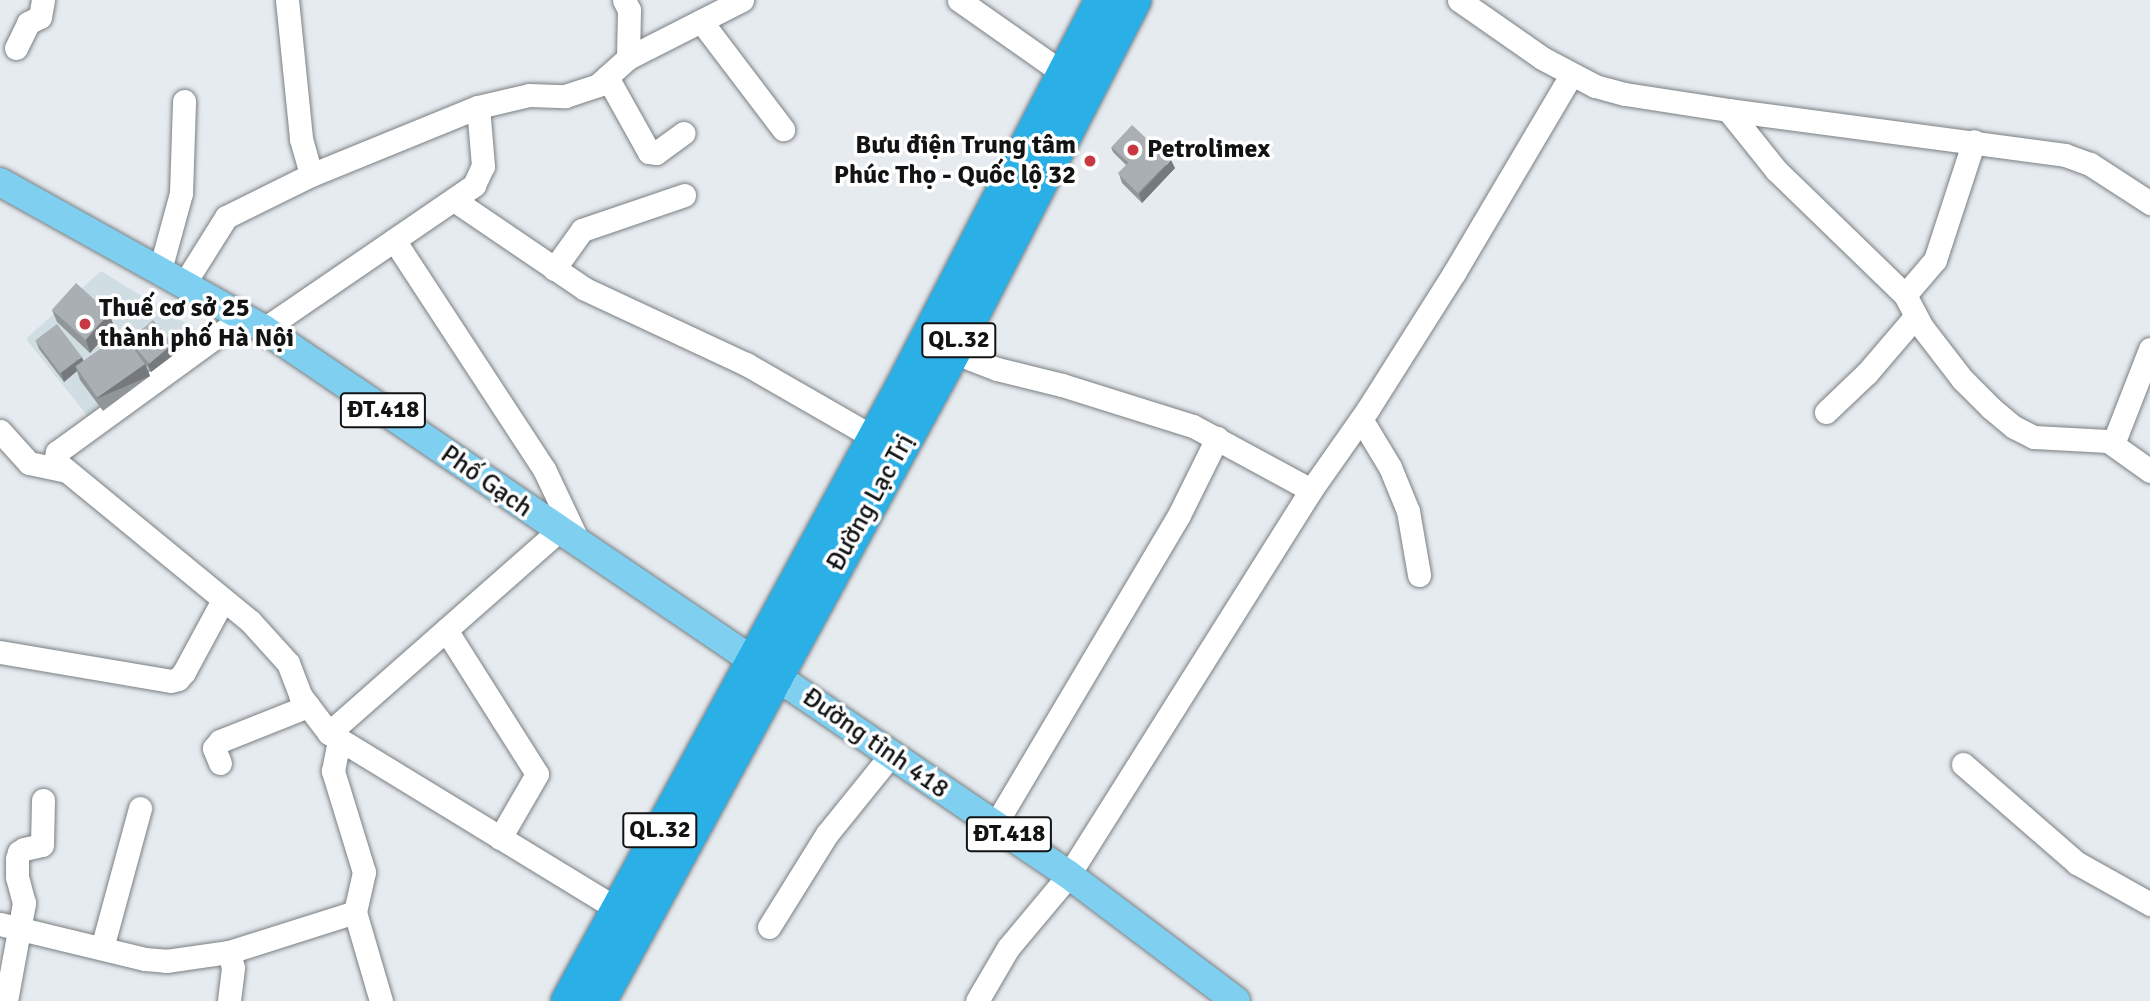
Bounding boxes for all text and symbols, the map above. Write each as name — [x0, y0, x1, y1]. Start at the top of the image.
place label: Bưu điện Trung tâm Phúc Thọ - Quốc lộ 32 — [834, 130, 1076, 192]
place label: Petrolimex — [1147, 134, 1270, 166]
marker: Petrolimex — [1125, 142, 1141, 158]
marker: Bưu điện Trung tâm Phúc Thọ - Quốc lộ 32 — [1082, 153, 1098, 169]
place label: Thuế cơ sở 25 thành phố Hà Nội — [99, 293, 294, 354]
marker: Thuế cơ sở 25 thành phố Hà Nội — [77, 316, 93, 332]
road number: QL.32 — [920, 320, 998, 360]
road number: ĐT.418 — [339, 390, 427, 430]
street label: Đường Lạc Trị — [821, 429, 921, 577]
street label: Phố Gạch — [434, 439, 538, 525]
street label: Đường tỉnh 418 — [796, 682, 954, 806]
road number: QL.32 — [622, 810, 698, 850]
road number: ĐT.418 — [965, 814, 1053, 854]

